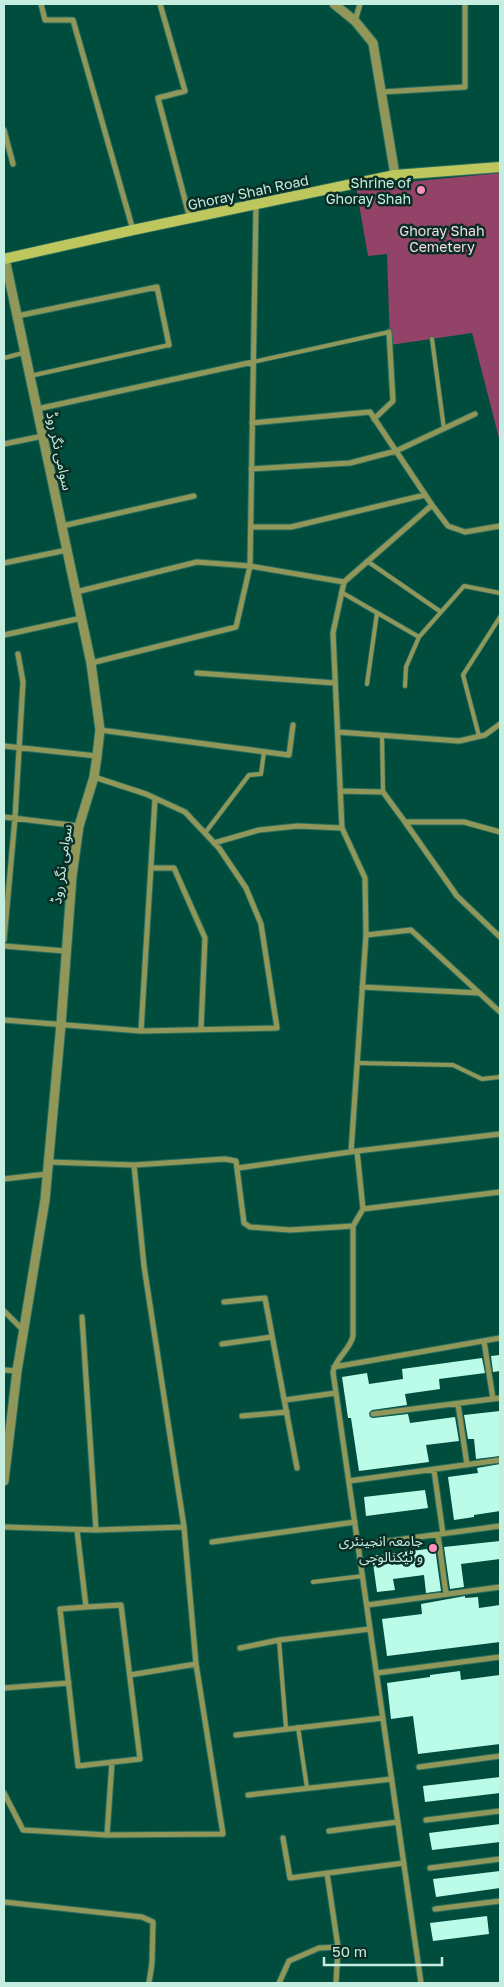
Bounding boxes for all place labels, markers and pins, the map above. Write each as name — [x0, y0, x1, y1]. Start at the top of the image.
place label: Shrine of Ghoray Shah — [326, 174, 411, 207]
marker: Shrine of Ghoray Shah — [415, 184, 427, 196]
place label: جامعہ انجینئری و ٹیکنالوجی — [339, 1532, 423, 1566]
marker: جامعہ انجینئری و ٹیکنالوجی — [427, 1542, 439, 1554]

